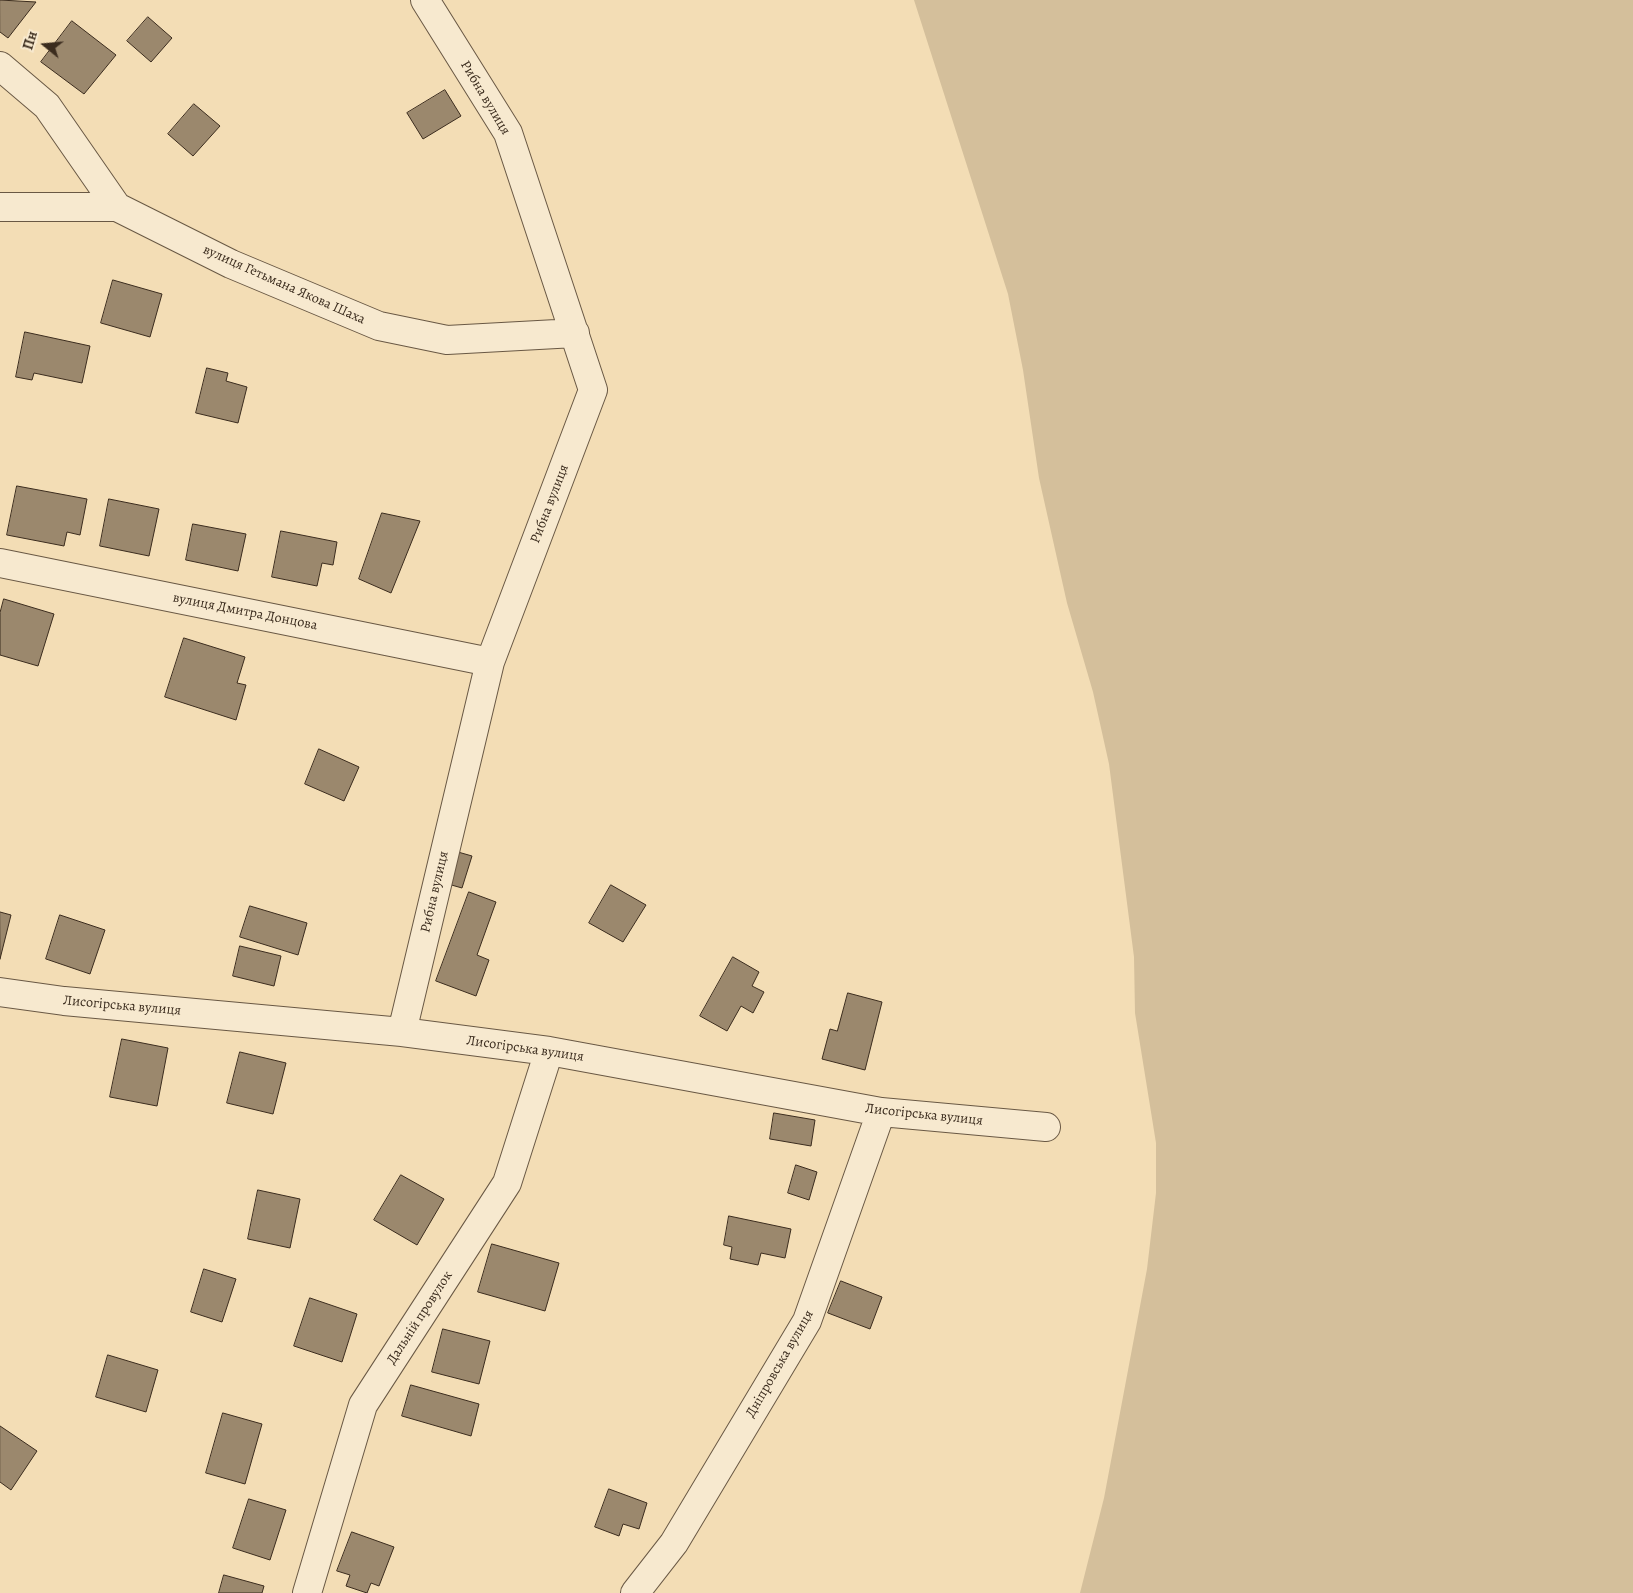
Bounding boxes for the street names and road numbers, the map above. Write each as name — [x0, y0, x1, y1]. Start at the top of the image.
street label: Рибна вулиця — [456, 58, 514, 138]
street label: вулиця Гетьмана Якова Шаха — [200, 242, 368, 328]
street label: Рибна вулиця — [527, 462, 573, 546]
street label: вулиця Дмитра Донцова — [171, 590, 319, 634]
street label: Рибна вулиця — [417, 850, 453, 934]
street label: Лисогірська вулиця — [62, 992, 182, 1020]
street label: Лисогірська вулиця — [465, 1032, 585, 1066]
street label: Лисогірська вулиця — [864, 1100, 984, 1130]
street label: Дальній провулок — [383, 1268, 457, 1368]
street label: Дніпровська вулиця — [742, 1307, 818, 1421]

